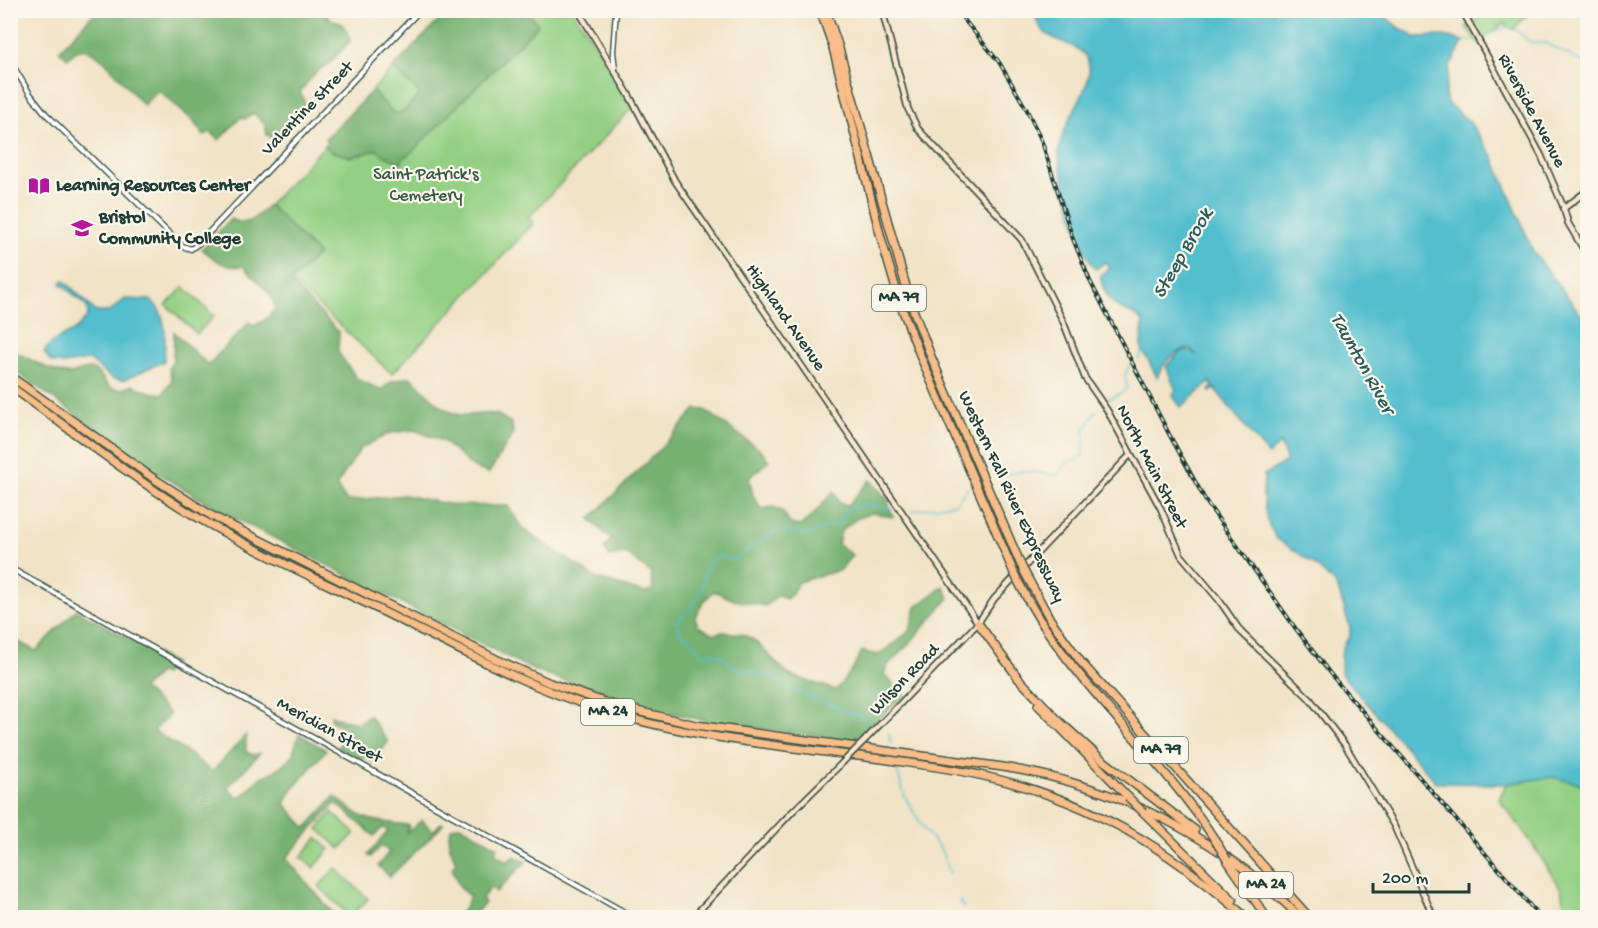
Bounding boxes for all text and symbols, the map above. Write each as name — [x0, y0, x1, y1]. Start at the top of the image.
street label: Riverside Avenue — [1492, 51, 1570, 172]
street label: Valentine Street — [257, 56, 359, 161]
park label: Saint Patrick's Cemetery — [373, 165, 480, 207]
library icon: Learning Resources Center — [27, 174, 51, 198]
place label: Learning Resources Center — [56, 176, 253, 197]
water label: Steep Brook — [1149, 203, 1220, 303]
place label: Bristol Community College — [98, 208, 242, 250]
school or university icon: Bristol Community College — [70, 216, 94, 240]
street label: Highland Avenue — [740, 261, 830, 376]
road number: MA 79 — [872, 285, 926, 311]
water label: Taunton River — [1324, 310, 1400, 422]
street label: Western Fall River Expressway — [953, 388, 1069, 606]
street label: North Main Street — [1111, 402, 1192, 534]
street label: Wilson Road — [866, 639, 945, 720]
street label: Meridian Street — [273, 693, 387, 769]
road number: MA 24 — [581, 699, 635, 725]
road number: MA 79 — [1134, 737, 1188, 763]
scale bar — [1373, 856, 1469, 894]
text: 200 m — [1382, 869, 1429, 890]
road number: MA 24 — [1239, 872, 1293, 898]

